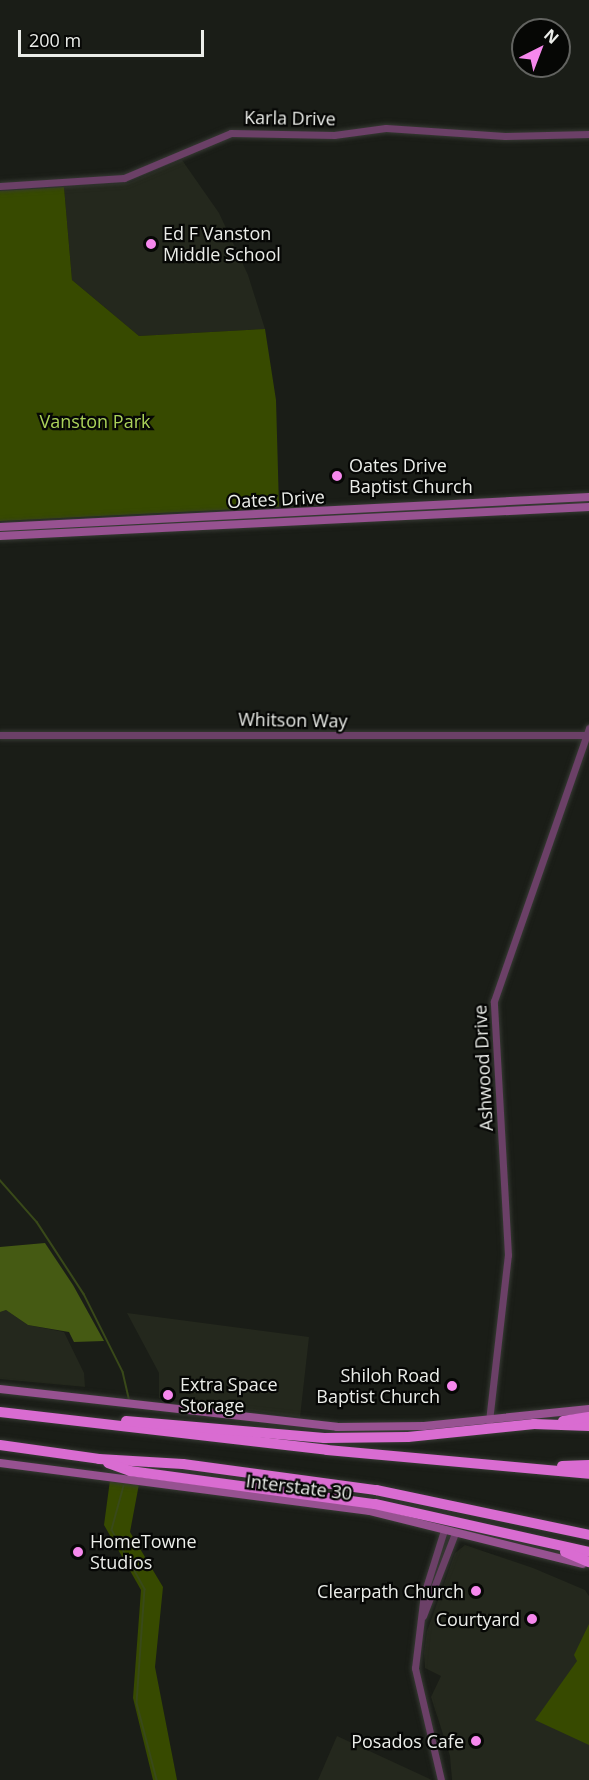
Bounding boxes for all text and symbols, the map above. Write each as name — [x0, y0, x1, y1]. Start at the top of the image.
scale bar — [21, 18, 207, 56]
north arrow — [511, 18, 571, 78]
text: N — [540, 24, 564, 49]
text: 200 m — [29, 28, 81, 52]
street label: Karla Drive — [244, 106, 336, 130]
place label: Ed F Vanston Middle School — [163, 223, 281, 266]
marker: Ed F Vanston Middle School — [144, 237, 158, 251]
park label: Vanston Park — [40, 410, 150, 432]
place label: Oates Drive Baptist Church — [349, 455, 473, 498]
marker: Oates Drive Baptist Church — [330, 469, 344, 483]
street label: Oates Drive — [227, 486, 325, 512]
street label: Whitson Way — [238, 708, 348, 732]
street label: Ashwood Drive — [469, 1004, 497, 1132]
place label: Shiloh Road Baptist Church — [316, 1365, 440, 1408]
place label: Extra Space Storage — [180, 1374, 277, 1416]
marker: Shiloh Road Baptist Church — [445, 1379, 459, 1393]
marker: Extra Space Storage — [161, 1388, 175, 1402]
street label: Interstate 30 — [245, 1470, 353, 1504]
place label: HomeTowne Studios — [90, 1531, 197, 1574]
marker: HomeTowne Studios — [71, 1545, 85, 1559]
place label: Clearpath Church — [317, 1580, 464, 1602]
marker: Clearpath Church — [469, 1584, 483, 1598]
place label: Courtyard — [436, 1608, 520, 1630]
marker: Courtyard — [525, 1612, 539, 1626]
place label: Posados Cafe — [351, 1730, 464, 1752]
marker: Posados Cafe — [469, 1734, 483, 1748]

